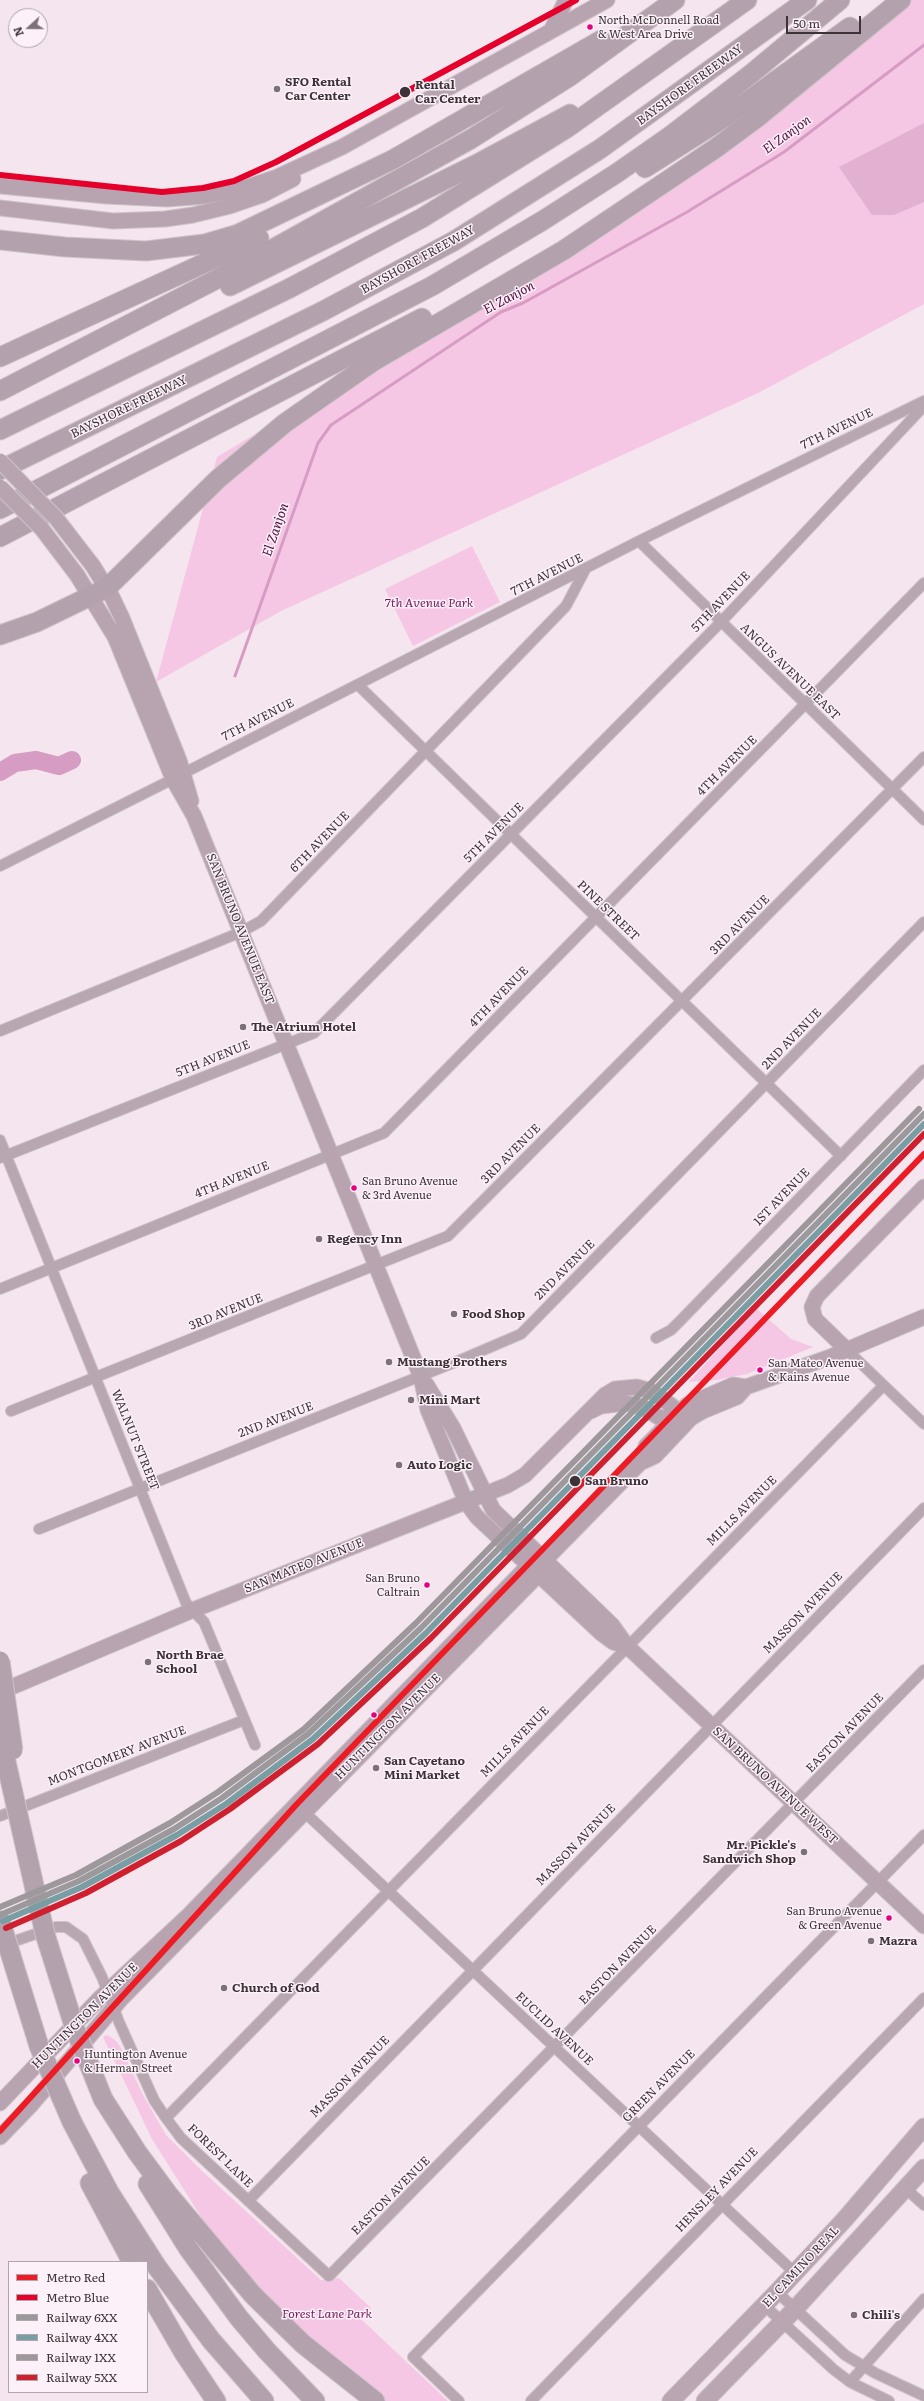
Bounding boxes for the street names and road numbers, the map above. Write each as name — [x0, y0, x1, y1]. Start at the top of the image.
street label: BAYSHORE FREEWAY — [634, 42, 746, 128]
street label: BAYSHORE FREEWAY — [359, 223, 477, 297]
street label: BAYSHORE FREEWAY — [68, 373, 190, 441]
street label: 7TH AVENUE — [798, 405, 876, 453]
street label: 7TH AVENUE — [509, 551, 585, 599]
street label: 5TH AVENUE — [688, 569, 754, 635]
street label: ANGUS AVENUE EAST — [737, 621, 843, 723]
street label: 7TH AVENUE — [220, 696, 296, 744]
street label: 4TH AVENUE — [694, 733, 760, 799]
street label: 5TH AVENUE — [461, 800, 527, 866]
street label: 6TH AVENUE — [287, 809, 353, 875]
street label: SAN BRUNO AVENUE EAST — [203, 852, 277, 1006]
street label: PINE STREET — [574, 878, 642, 944]
street label: 3RD AVENUE — [707, 892, 773, 958]
street label: 4TH AVENUE — [466, 963, 532, 1031]
street label: 2ND AVENUE — [759, 1006, 825, 1072]
street label: 5TH AVENUE — [174, 1038, 252, 1080]
street label: 3RD AVENUE — [478, 1121, 544, 1187]
street label: 4TH AVENUE — [193, 1158, 271, 1202]
street label: 1ST AVENUE — [751, 1165, 813, 1229]
street label: 2ND AVENUE — [532, 1237, 598, 1303]
street label: 3RD AVENUE — [187, 1291, 265, 1333]
street label: WALNUT STREET — [108, 1387, 162, 1493]
street label: 2ND AVENUE — [237, 1399, 315, 1441]
street label: MILLS AVENUE — [704, 1473, 780, 1549]
street label: SAN MATEO AVENUE — [242, 1535, 366, 1597]
street label: MASSON AVENUE — [760, 1569, 846, 1657]
street label: HUNTINGTON AVENUE — [332, 1671, 444, 1783]
street label: EASTON AVENUE — [803, 1690, 887, 1776]
street label: MILLS AVENUE — [477, 1704, 553, 1780]
street label: MONTGOMERY AVENUE — [46, 1723, 188, 1789]
street label: SAN BRUNO AVENUE WEST — [710, 1724, 840, 1848]
street label: MASSON AVENUE — [533, 1801, 619, 1889]
street label: EASTON AVENUE — [576, 1922, 660, 2008]
street label: HUNTINGTON AVENUE — [29, 1960, 141, 2072]
street label: EUCLID AVENUE — [512, 1989, 596, 2069]
street label: MASSON AVENUE — [307, 2033, 393, 2121]
street label: GREEN AVENUE — [620, 2047, 698, 2125]
street label: FOREST LANE — [184, 2121, 256, 2191]
street label: HENSLEY AVENUE — [673, 2145, 761, 2235]
street label: EASTON AVENUE — [349, 2154, 433, 2238]
street label: EL CAMINO REAL — [760, 2223, 842, 2311]

